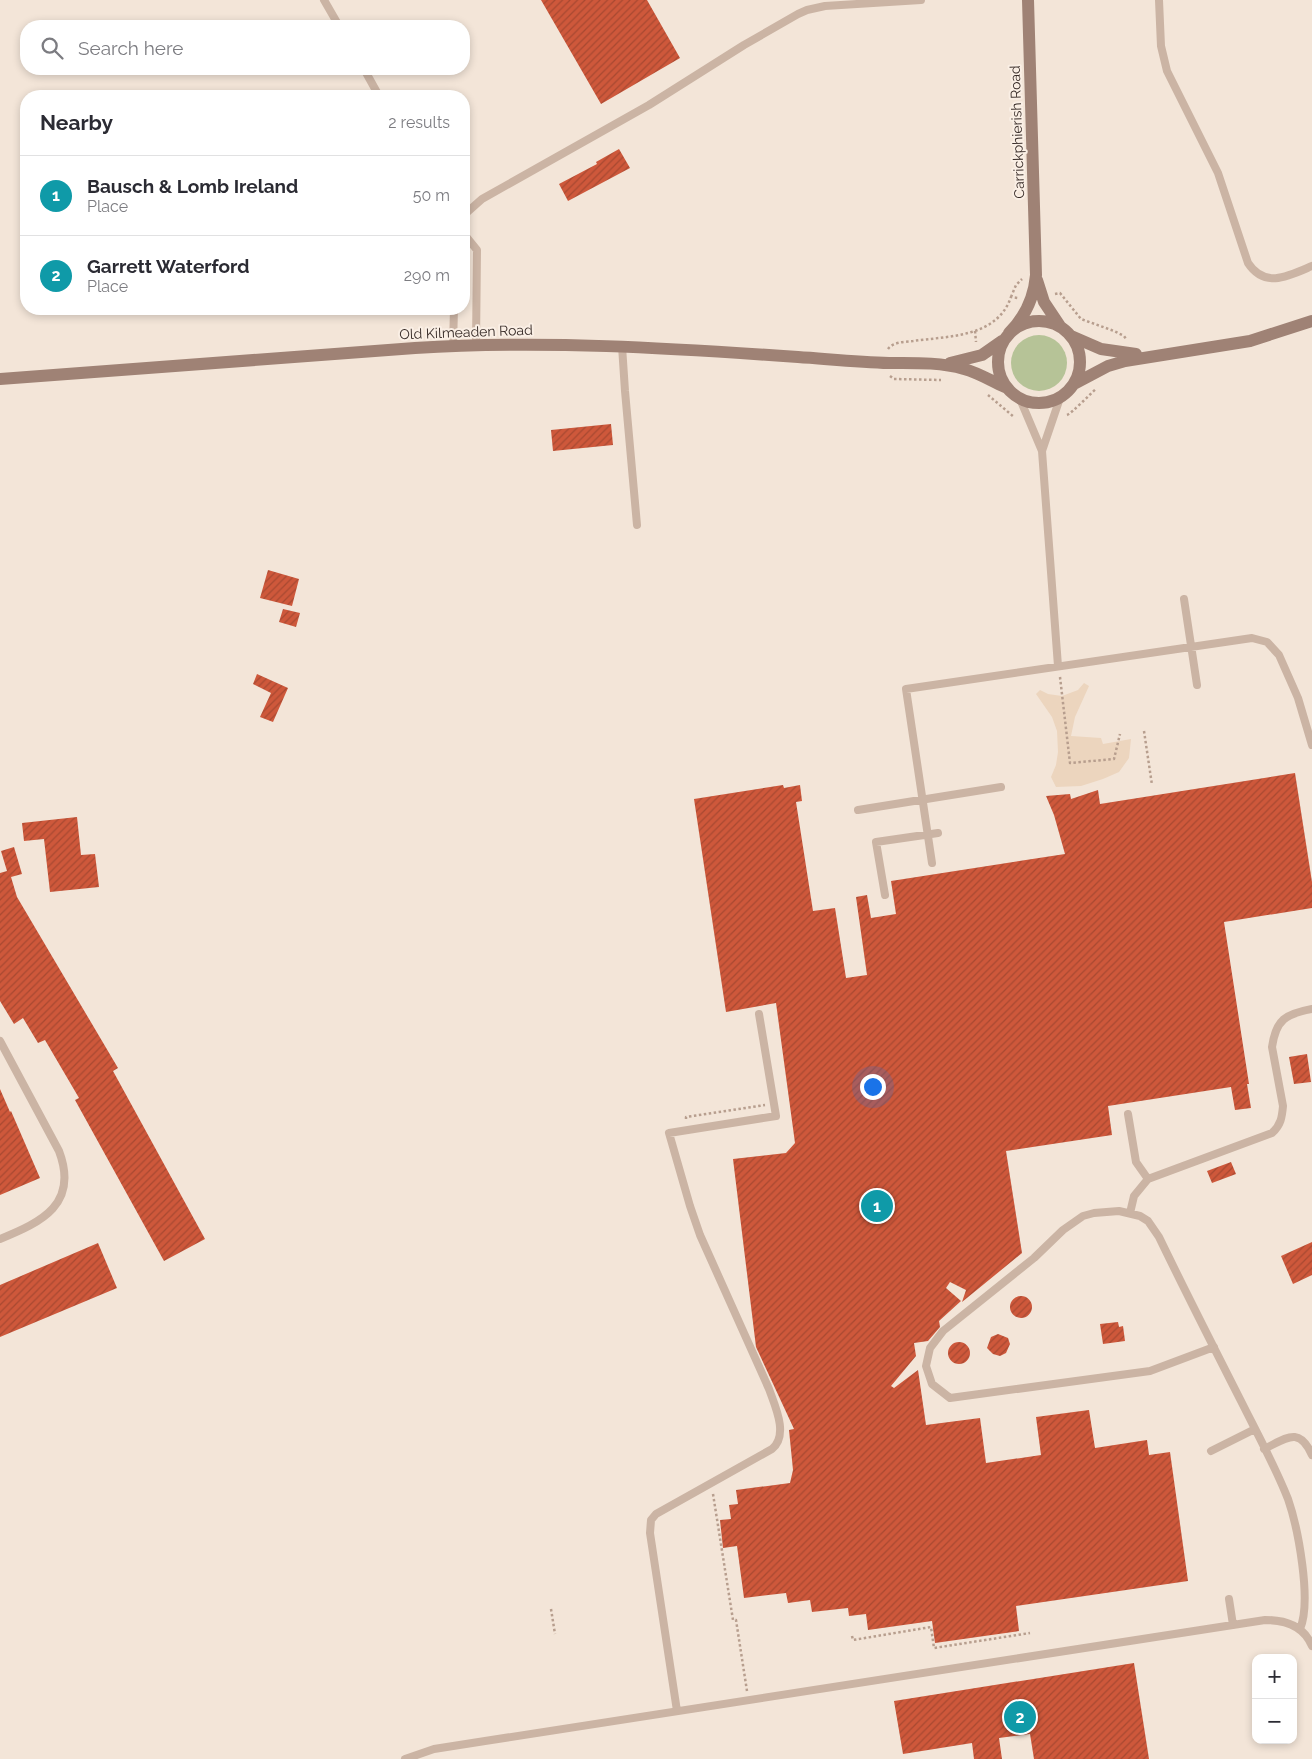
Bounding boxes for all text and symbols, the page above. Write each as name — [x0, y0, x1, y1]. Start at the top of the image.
search box — [20, 20, 470, 75]
icon: search — [38, 34, 66, 62]
text: Search here — [78, 37, 184, 59]
street label: Carrickphierish Road — [1007, 65, 1027, 199]
text: Nearby — [40, 110, 113, 135]
text: 2 results — [388, 113, 450, 132]
text: Bausch & Lomb Ireland — [87, 175, 298, 197]
text: 1 — [52, 186, 60, 205]
text: 50 m — [413, 186, 450, 205]
text: Place — [87, 197, 128, 216]
text: Garrett Waterford — [87, 255, 250, 277]
text: 2 — [51, 266, 61, 285]
text: 290 m — [404, 266, 450, 285]
text: Place — [87, 277, 128, 296]
street label: Old Kilmeaden Road — [399, 322, 533, 342]
your location — [860, 1074, 886, 1100]
pin: 1 — [861, 1187, 893, 1225]
map controls — [1252, 1654, 1297, 1744]
button: + — [1252, 1654, 1297, 1699]
pin: 2 — [1004, 1698, 1036, 1736]
button: − — [1252, 1699, 1297, 1744]

